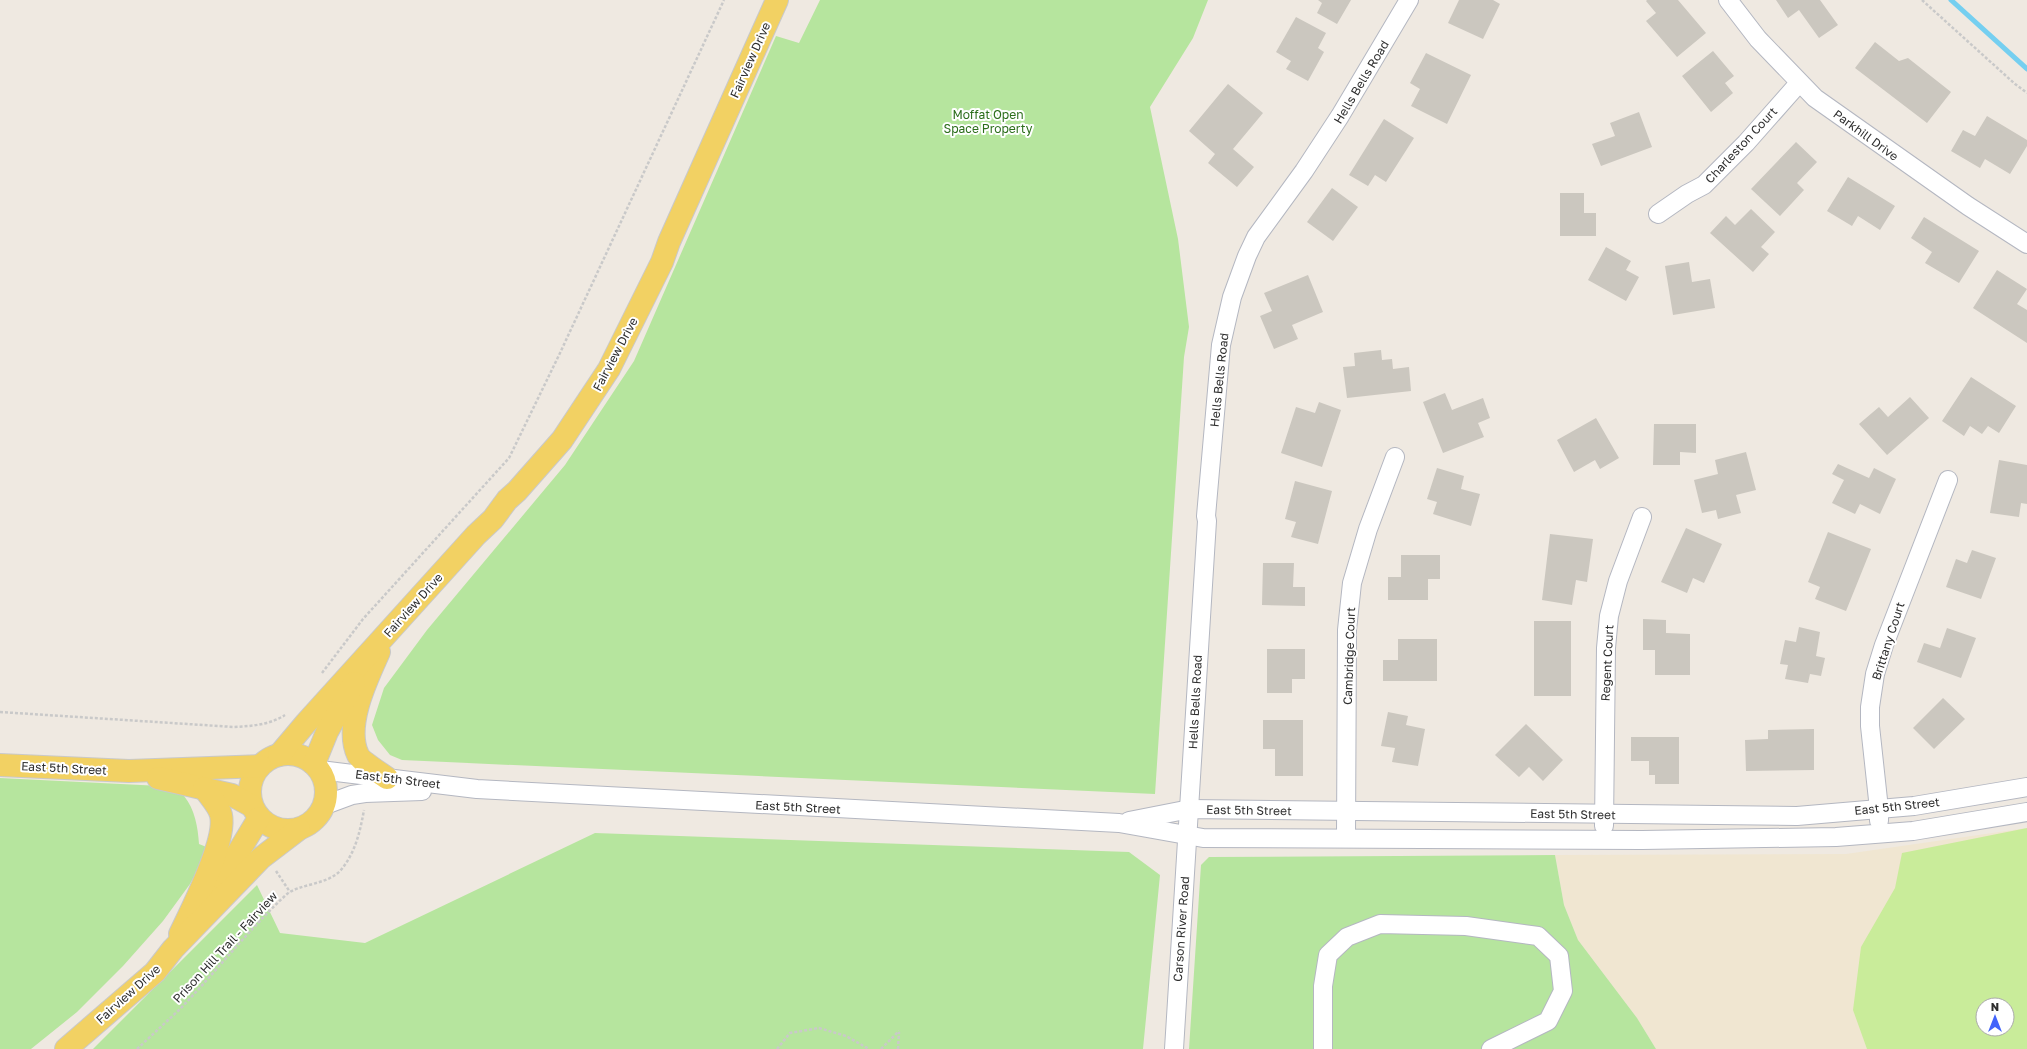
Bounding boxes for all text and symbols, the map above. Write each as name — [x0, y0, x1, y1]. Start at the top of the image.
street label: Fairview Drive — [727, 20, 773, 100]
street label: Hells Bells Road — [1330, 38, 1392, 126]
street label: Charleston Court — [1702, 104, 1780, 186]
street label: Parkhill Drive — [1830, 106, 1902, 164]
park label: Moffat Open Space Property — [944, 107, 1033, 136]
street label: Fairview Drive — [589, 315, 641, 393]
street label: Hells Bells Road — [1207, 332, 1231, 428]
street label: Fairview Drive — [380, 570, 446, 640]
street label: Brittany Court — [1868, 600, 1908, 682]
street label: Cambridge Court — [1340, 607, 1358, 705]
street label: Regent Court — [1598, 624, 1617, 702]
street label: Hells Bells Road — [1185, 654, 1205, 750]
street label: East 5th Street — [21, 758, 107, 778]
street label: East 5th Street — [354, 766, 442, 792]
street label: East 5th Street — [1854, 794, 1941, 818]
street label: East 5th Street — [755, 797, 841, 817]
street label: East 5th Street — [1206, 802, 1292, 818]
street label: East 5th Street — [1530, 806, 1616, 822]
street label: Carson River Road — [1170, 876, 1192, 982]
street label: Prison Hill Trail - Fairview — [170, 888, 281, 1006]
street label: Fairview Drive — [93, 961, 163, 1027]
north arrow — [1975, 997, 2015, 1037]
text: N — [1991, 1000, 1999, 1013]

